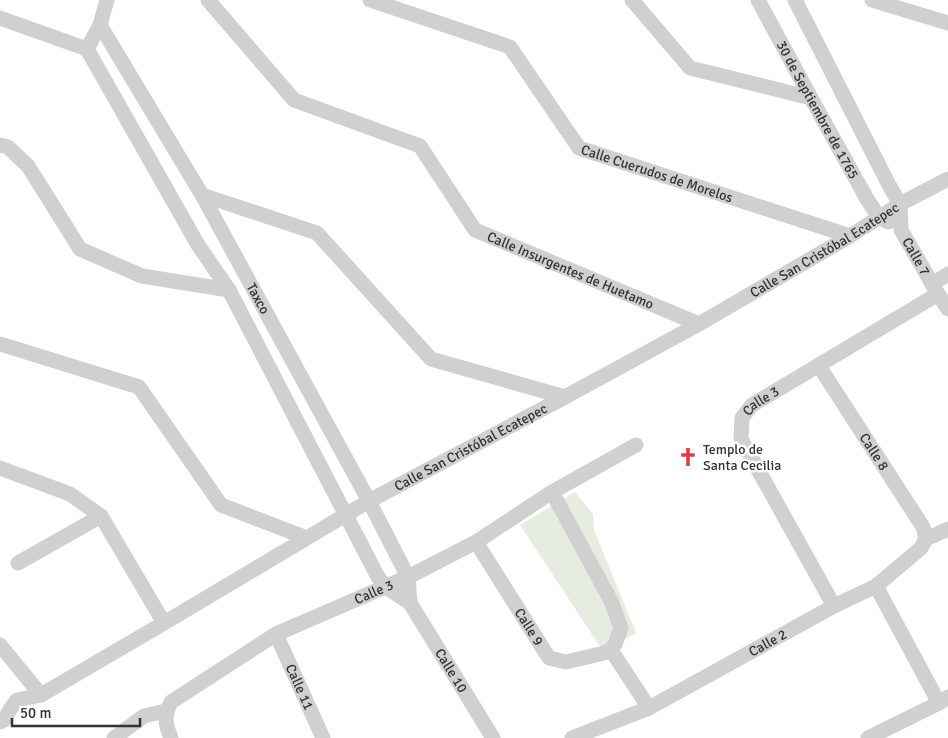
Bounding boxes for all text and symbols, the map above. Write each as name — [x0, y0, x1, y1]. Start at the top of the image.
street label: 30 de Septiembre de 1765 — [773, 38, 863, 182]
street label: Calle Cuerudos de Morelos — [579, 141, 735, 206]
street label: Calle San Cristóbal Ecatepec — [747, 198, 902, 301]
street label: Calle Insurgentes de Huetamo — [485, 228, 656, 313]
street label: Calle 7 — [899, 234, 934, 278]
street label: Taxco — [243, 280, 274, 317]
street label: Calle 3 — [738, 382, 782, 419]
street label: Calle San Cristóbal Ecatepec — [391, 399, 550, 495]
street label: Calle 8 — [856, 430, 893, 474]
place label: Templo de Santa Cecilia — [703, 441, 781, 474]
church icon: Templo de Santa Cecilia — [677, 446, 699, 468]
street label: Calle 3 — [351, 576, 396, 608]
street label: Calle 9 — [511, 605, 547, 649]
street label: Calle 2 — [745, 625, 790, 660]
street label: Calle 10 — [431, 645, 471, 696]
street label: Calle 11 — [282, 661, 318, 713]
scale bar — [12, 696, 140, 728]
text: 50 m — [20, 704, 51, 722]

